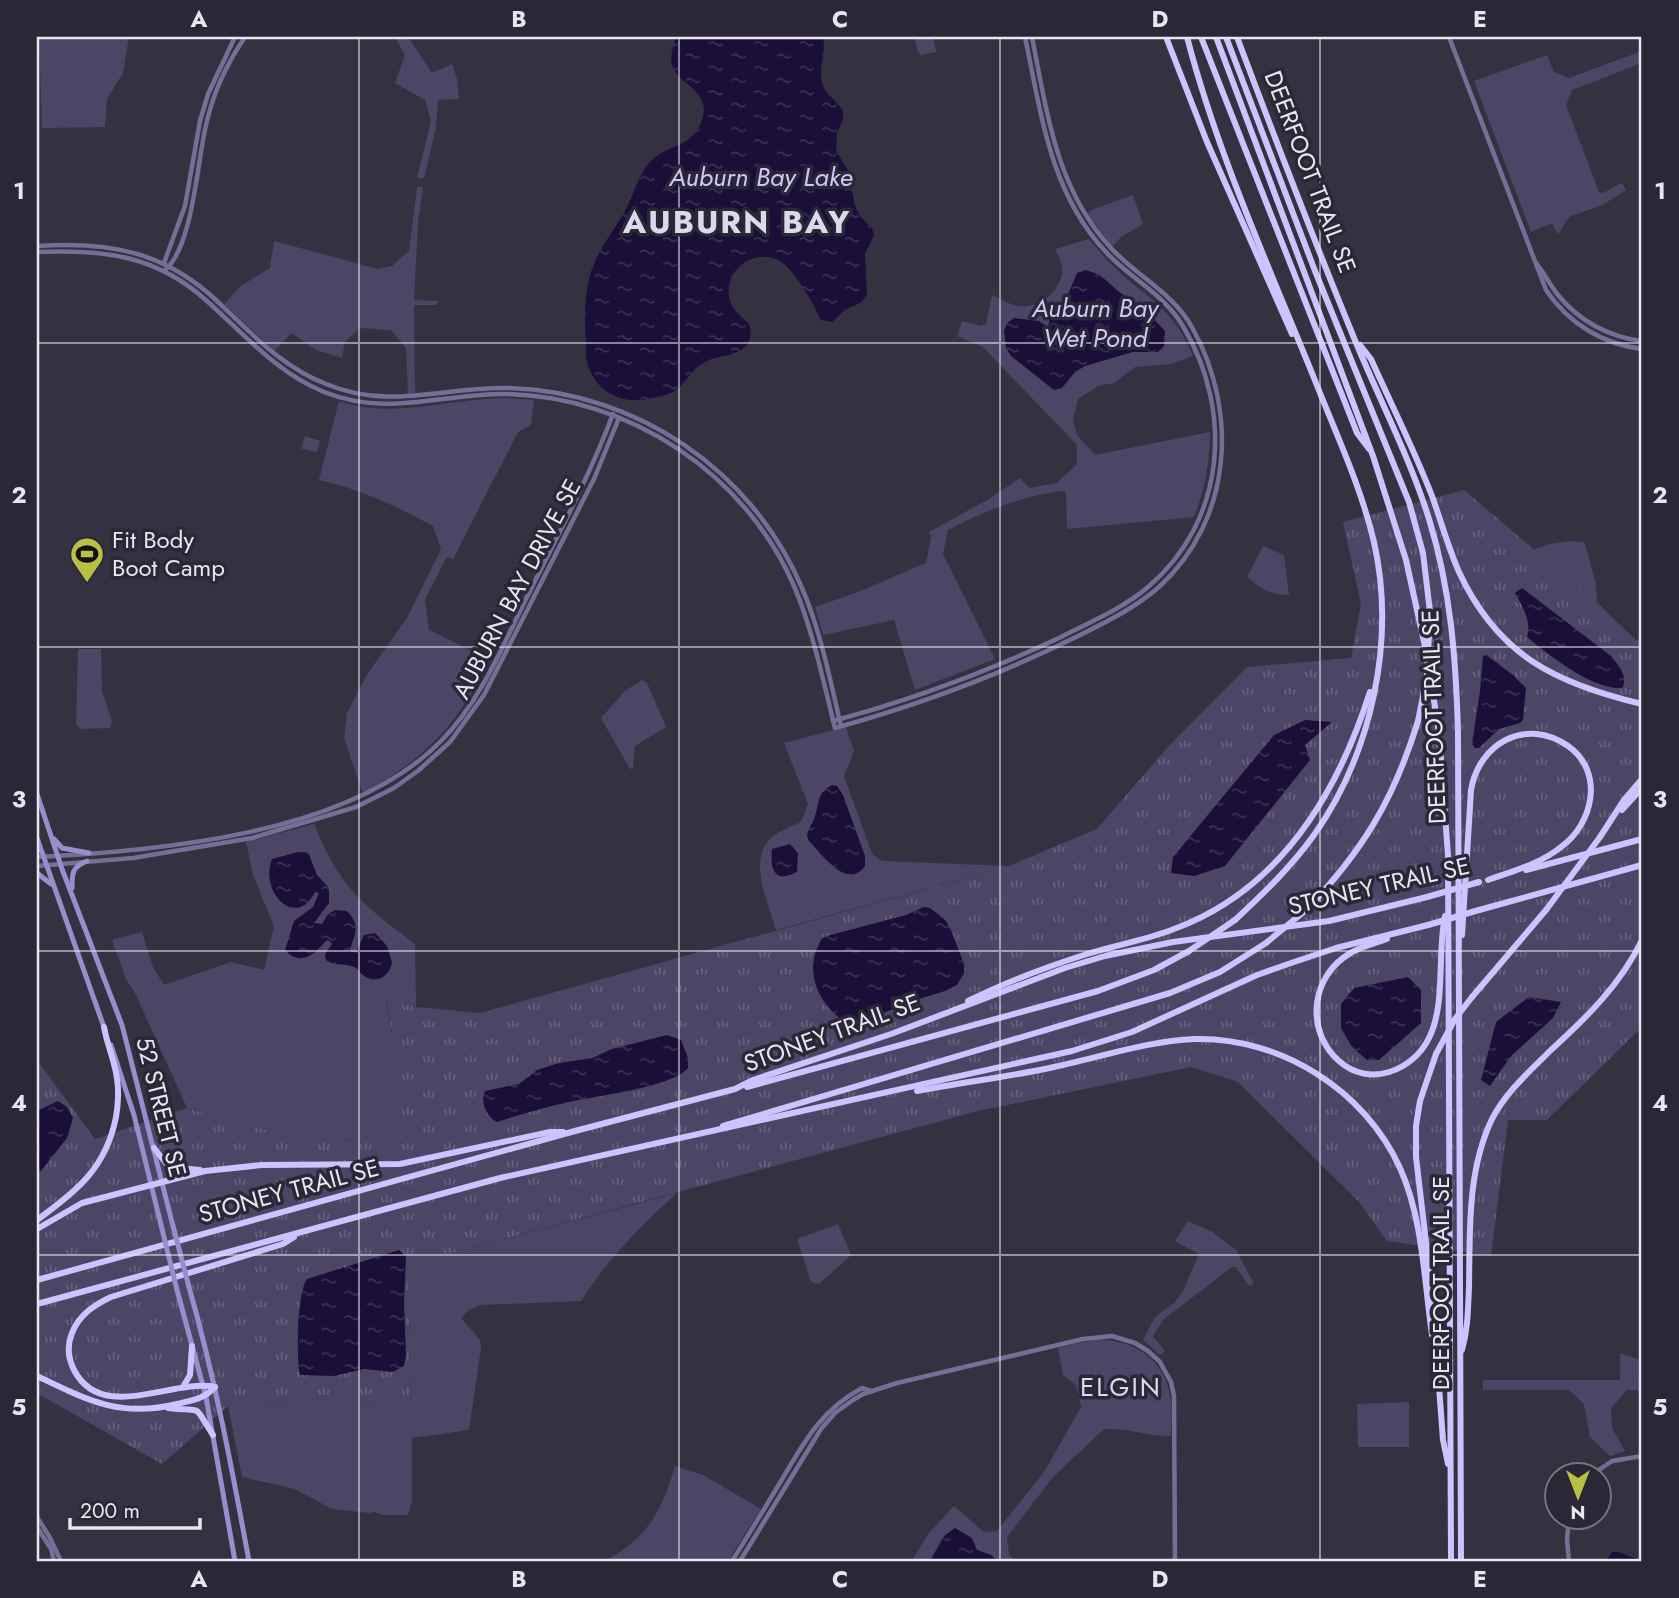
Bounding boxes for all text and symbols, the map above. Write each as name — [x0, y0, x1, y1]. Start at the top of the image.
text: A — [190, 2, 208, 36]
text: B — [511, 2, 527, 36]
text: C — [832, 2, 848, 36]
text: D — [1152, 2, 1169, 36]
text: E — [1473, 2, 1487, 36]
street label: DEERFOOT TRAIL SE — [1256, 65, 1365, 278]
water label: Auburn Bay Lake — [668, 158, 853, 196]
text: 1 — [13, 174, 25, 208]
text: 1 — [1654, 174, 1666, 208]
district label: AUBURN BAY — [622, 199, 851, 245]
water label: Auburn Bay Wet Pond — [1031, 289, 1160, 357]
street label: AUBURN BAY DRIVE SE — [444, 473, 589, 705]
text: 2 — [11, 478, 27, 512]
text: 2 — [1652, 478, 1668, 512]
place label: Fit Body Boot Camp — [112, 522, 225, 585]
sports icon: Fit Body Boot Camp — [68, 535, 106, 584]
street label: DEERFOOT TRAIL SE — [1412, 609, 1455, 825]
text: 3 — [12, 782, 26, 816]
text: 3 — [1653, 782, 1667, 816]
street label: STONEY TRAIL SE — [1285, 848, 1473, 923]
street label: STONEY TRAIL SE — [739, 984, 925, 1081]
street label: 52 STREET SE — [127, 1033, 196, 1181]
text: 4 — [11, 1086, 27, 1120]
text: 4 — [1652, 1086, 1668, 1120]
street label: STONEY TRAIL SE — [195, 1150, 383, 1231]
street label: DEERFOOT TRAIL SE — [1423, 1176, 1458, 1390]
district label: ELGIN — [1080, 1368, 1162, 1406]
text: 5 — [12, 1390, 26, 1424]
text: 5 — [1653, 1390, 1667, 1424]
north arrow — [1542, 1462, 1612, 1532]
scale bar — [70, 1486, 200, 1530]
text: 200 m — [80, 1496, 140, 1526]
text: N — [1570, 1499, 1586, 1526]
text: A — [190, 1562, 208, 1596]
text: B — [511, 1562, 527, 1596]
text: C — [832, 1562, 848, 1596]
text: D — [1152, 1562, 1169, 1596]
text: E — [1473, 1562, 1487, 1596]

